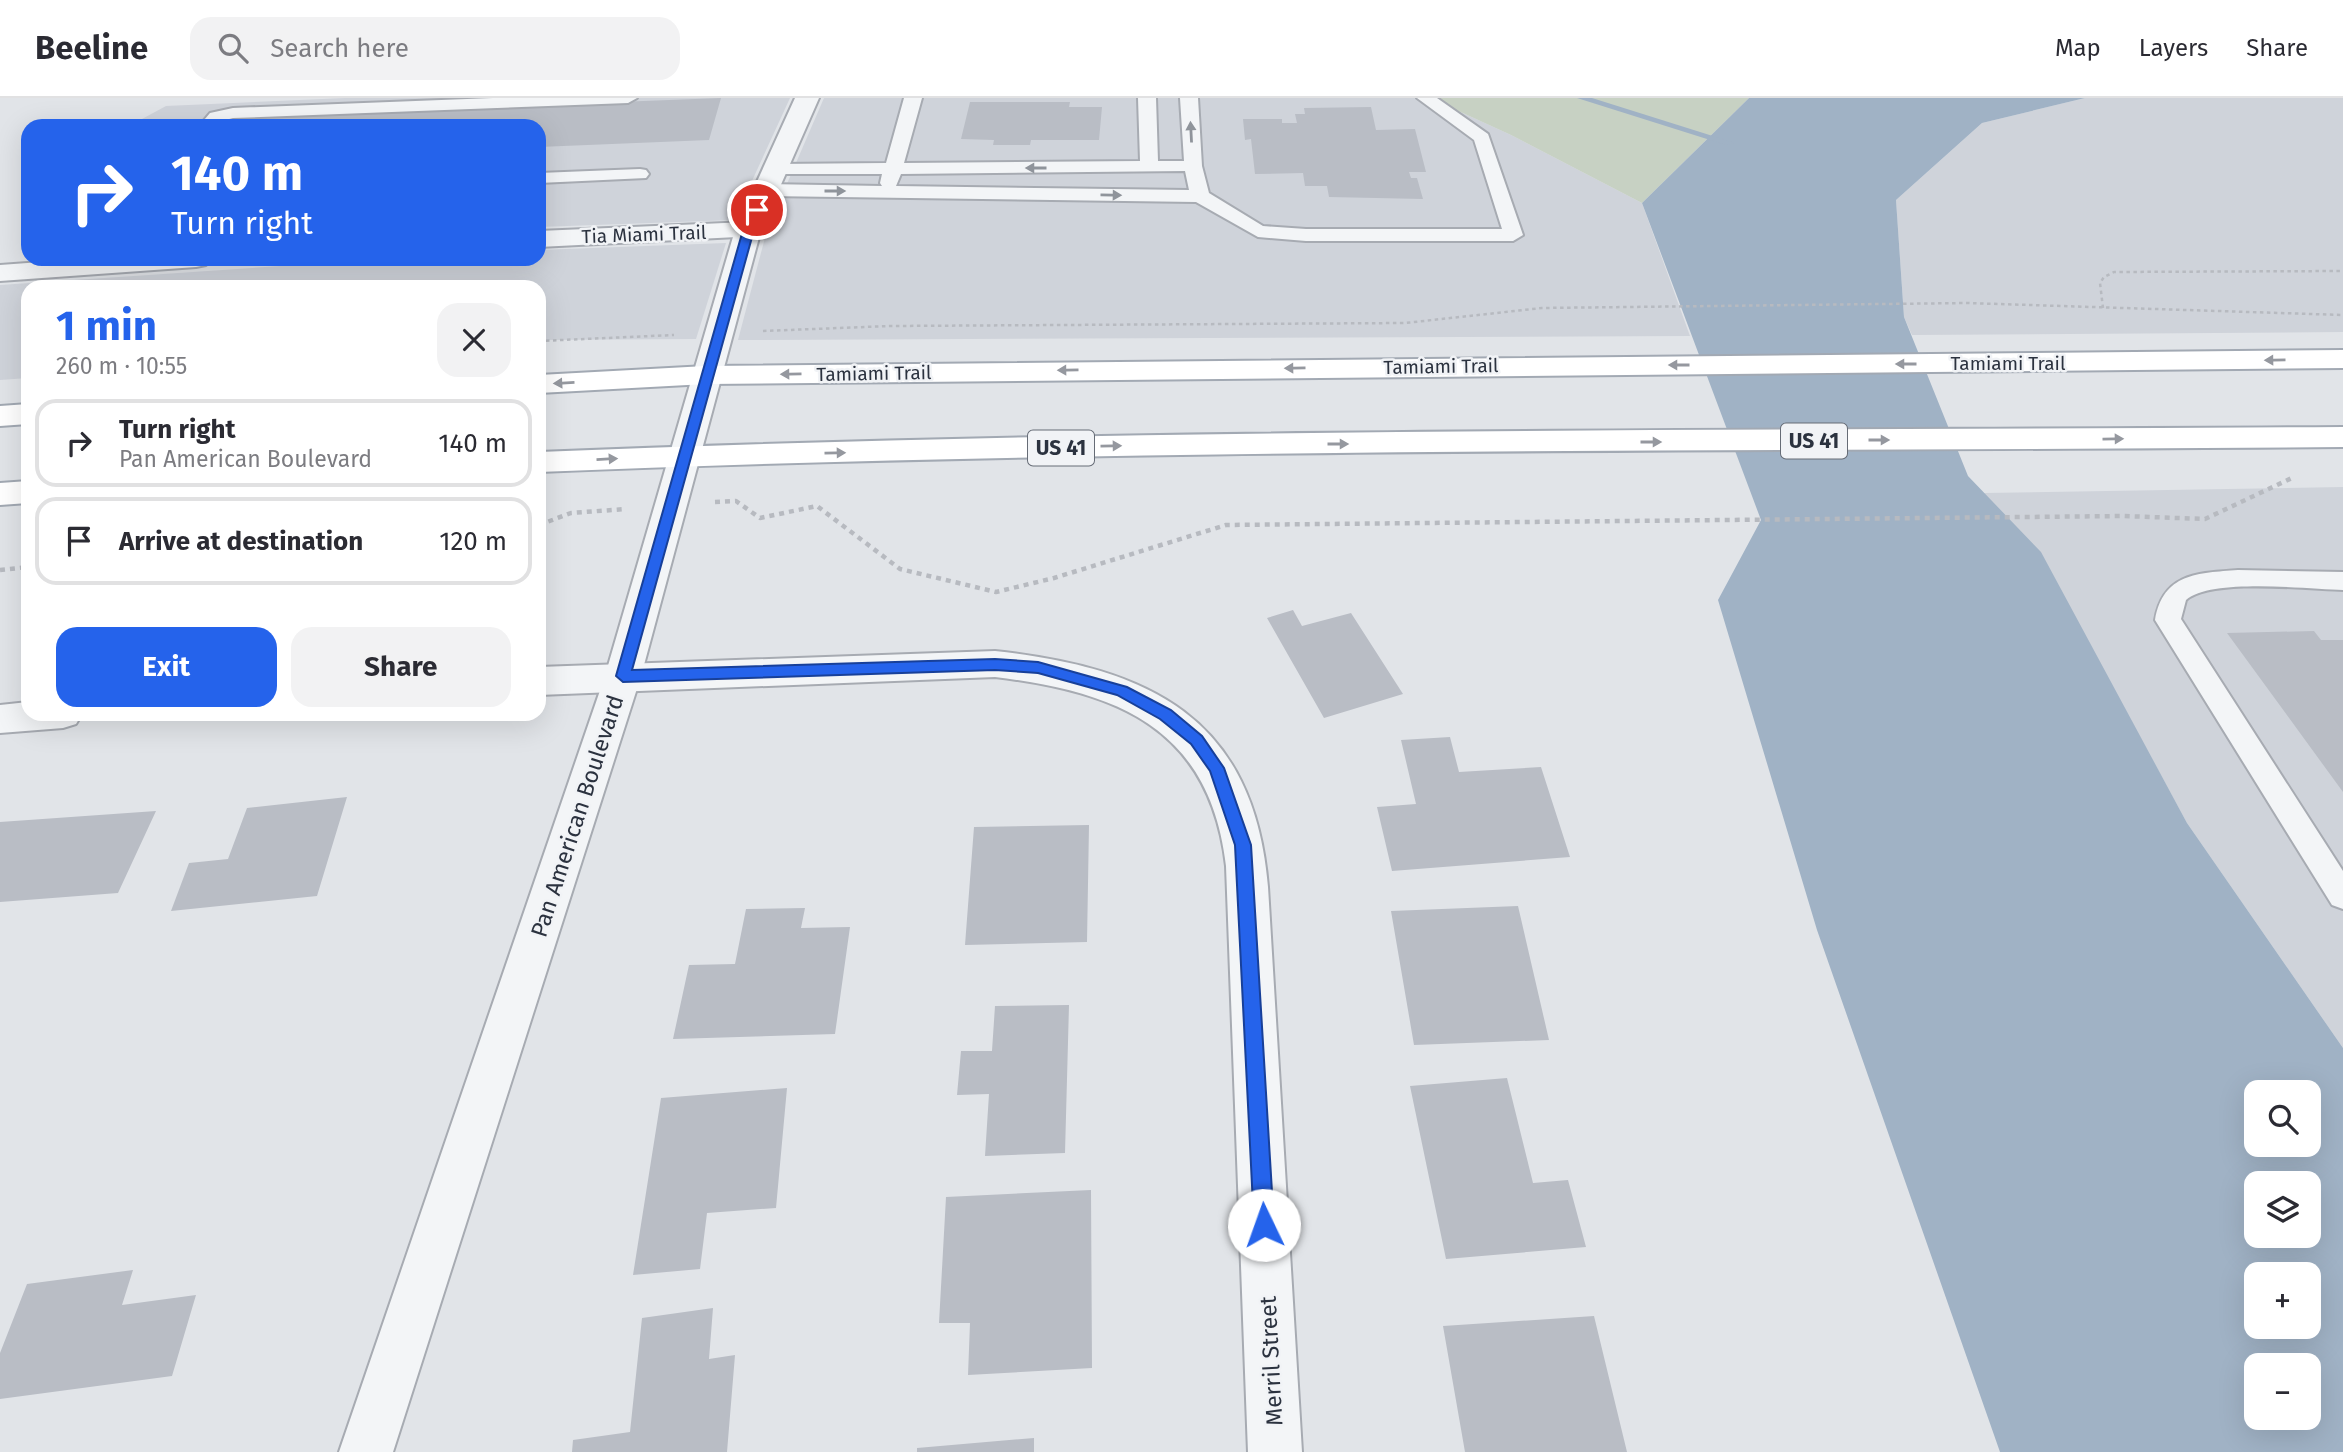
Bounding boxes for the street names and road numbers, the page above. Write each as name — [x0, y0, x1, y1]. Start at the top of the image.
street label: Tia Miami Trail — [581, 221, 707, 248]
street label: Tamiami Trail — [1950, 352, 2066, 375]
street label: Tamiami Trail — [1383, 354, 1499, 379]
street label: Tamiami Trail — [816, 361, 932, 386]
road number: US 41 — [1781, 424, 1847, 458]
road number: US 41 — [1028, 430, 1094, 466]
street label: Pan American Boulevard — [525, 691, 629, 941]
street label: Merril Street — [1254, 1295, 1288, 1427]

